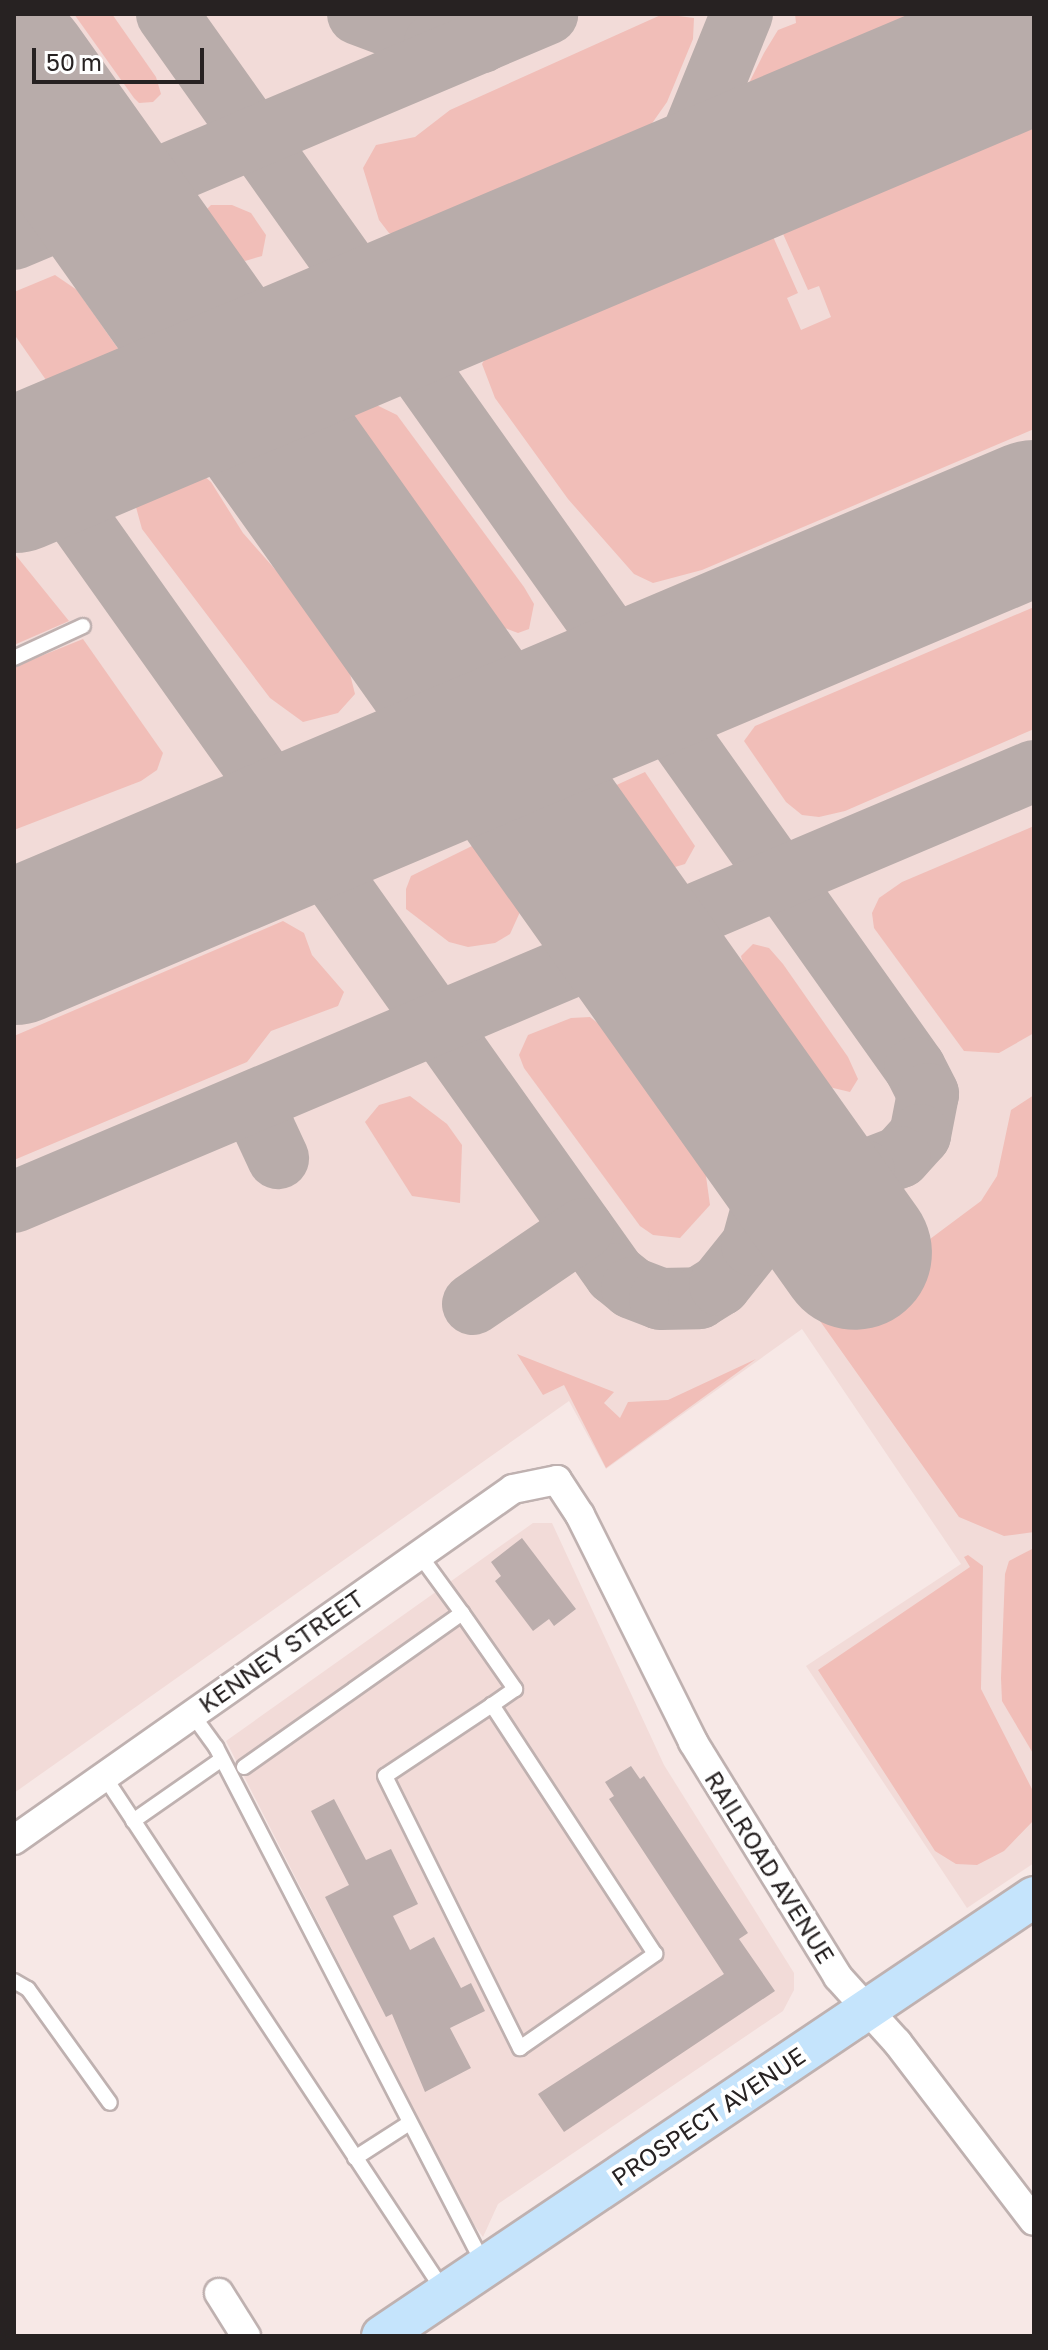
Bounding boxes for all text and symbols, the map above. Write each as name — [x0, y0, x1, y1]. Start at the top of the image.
scale bar — [36, 32, 208, 82]
text: 50 m — [46, 47, 102, 76]
street label: KENNEY STREET — [193, 1583, 369, 1719]
street label: RAILROAD AVENUE — [699, 1766, 841, 1968]
street label: PROSPECT AVENUE — [606, 2041, 810, 2191]

